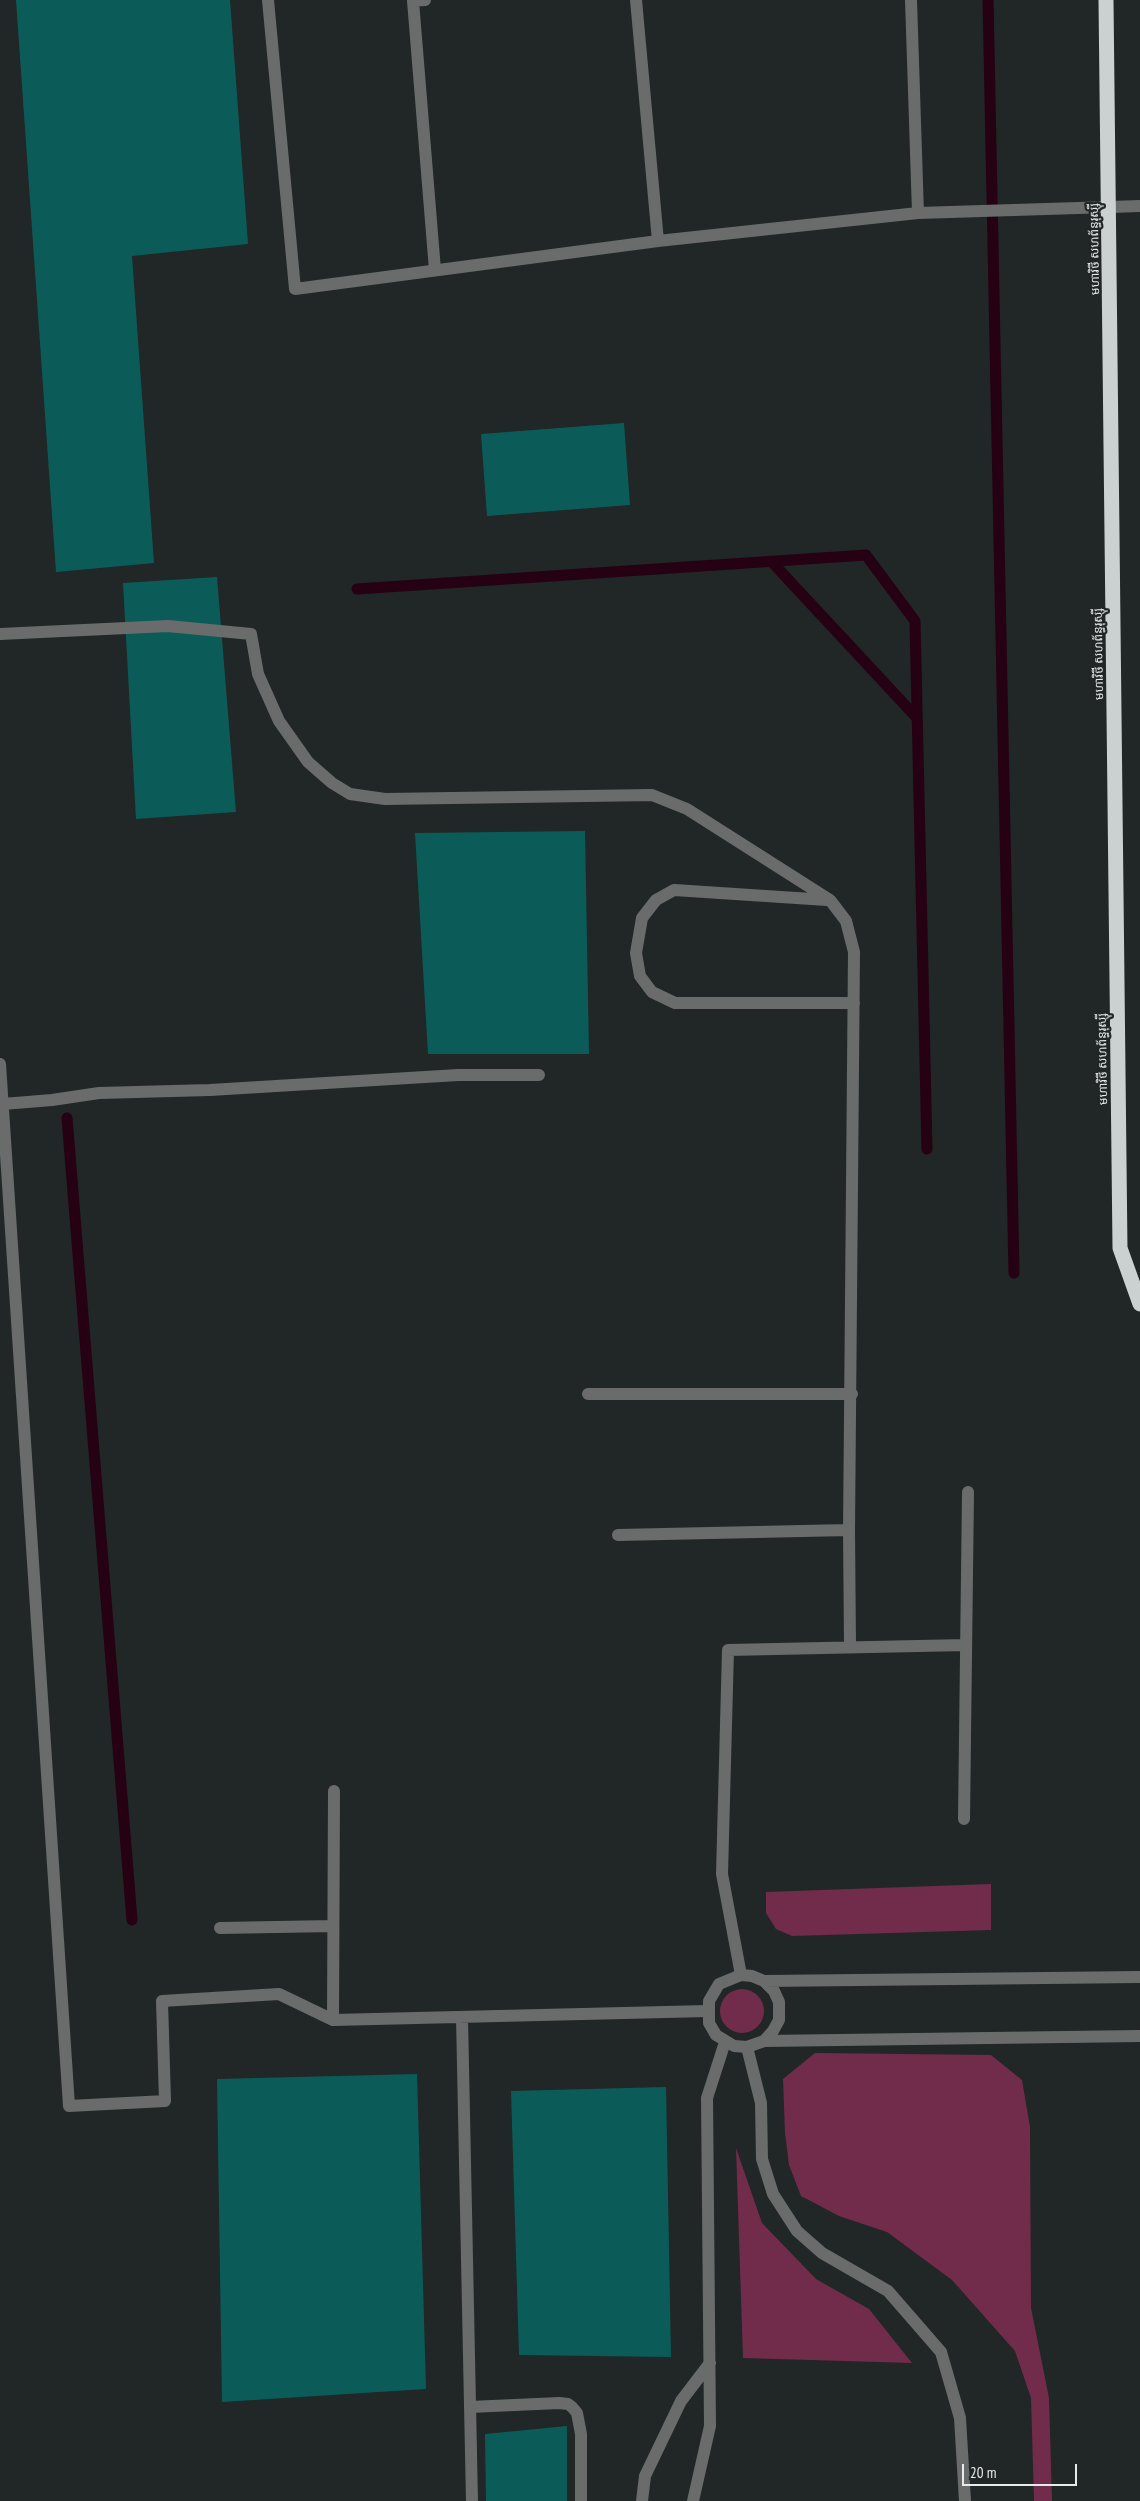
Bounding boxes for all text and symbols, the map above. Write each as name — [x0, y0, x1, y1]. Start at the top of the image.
street label: មហាវិថី សហព័ន្ធរុស្ស៊ី — [1087, 203, 1103, 295]
street label: មហាវិថី សហព័ន្ធរុស្ស៊ី — [1091, 608, 1107, 700]
street label: មហាវិថី សហព័ន្ធរុស្ស៊ី — [1095, 1013, 1111, 1105]
scale bar — [965, 2454, 1080, 2486]
text: 20 m — [970, 2463, 996, 2482]

